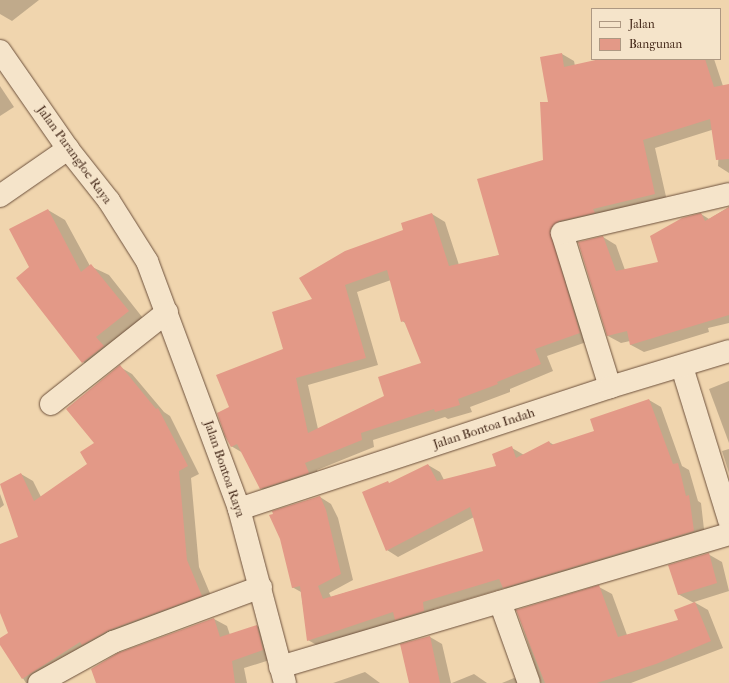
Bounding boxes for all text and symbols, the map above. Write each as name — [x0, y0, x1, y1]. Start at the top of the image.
legend — [591, 8, 721, 60]
text: Jalan — [629, 17, 655, 31]
text: Bangunan — [629, 37, 682, 51]
street label: Jalan Parangloe Raya — [33, 103, 115, 207]
street label: Jalan Bontoa Indah — [431, 405, 537, 453]
street label: Jalan Bontoa Raya — [200, 419, 248, 519]

